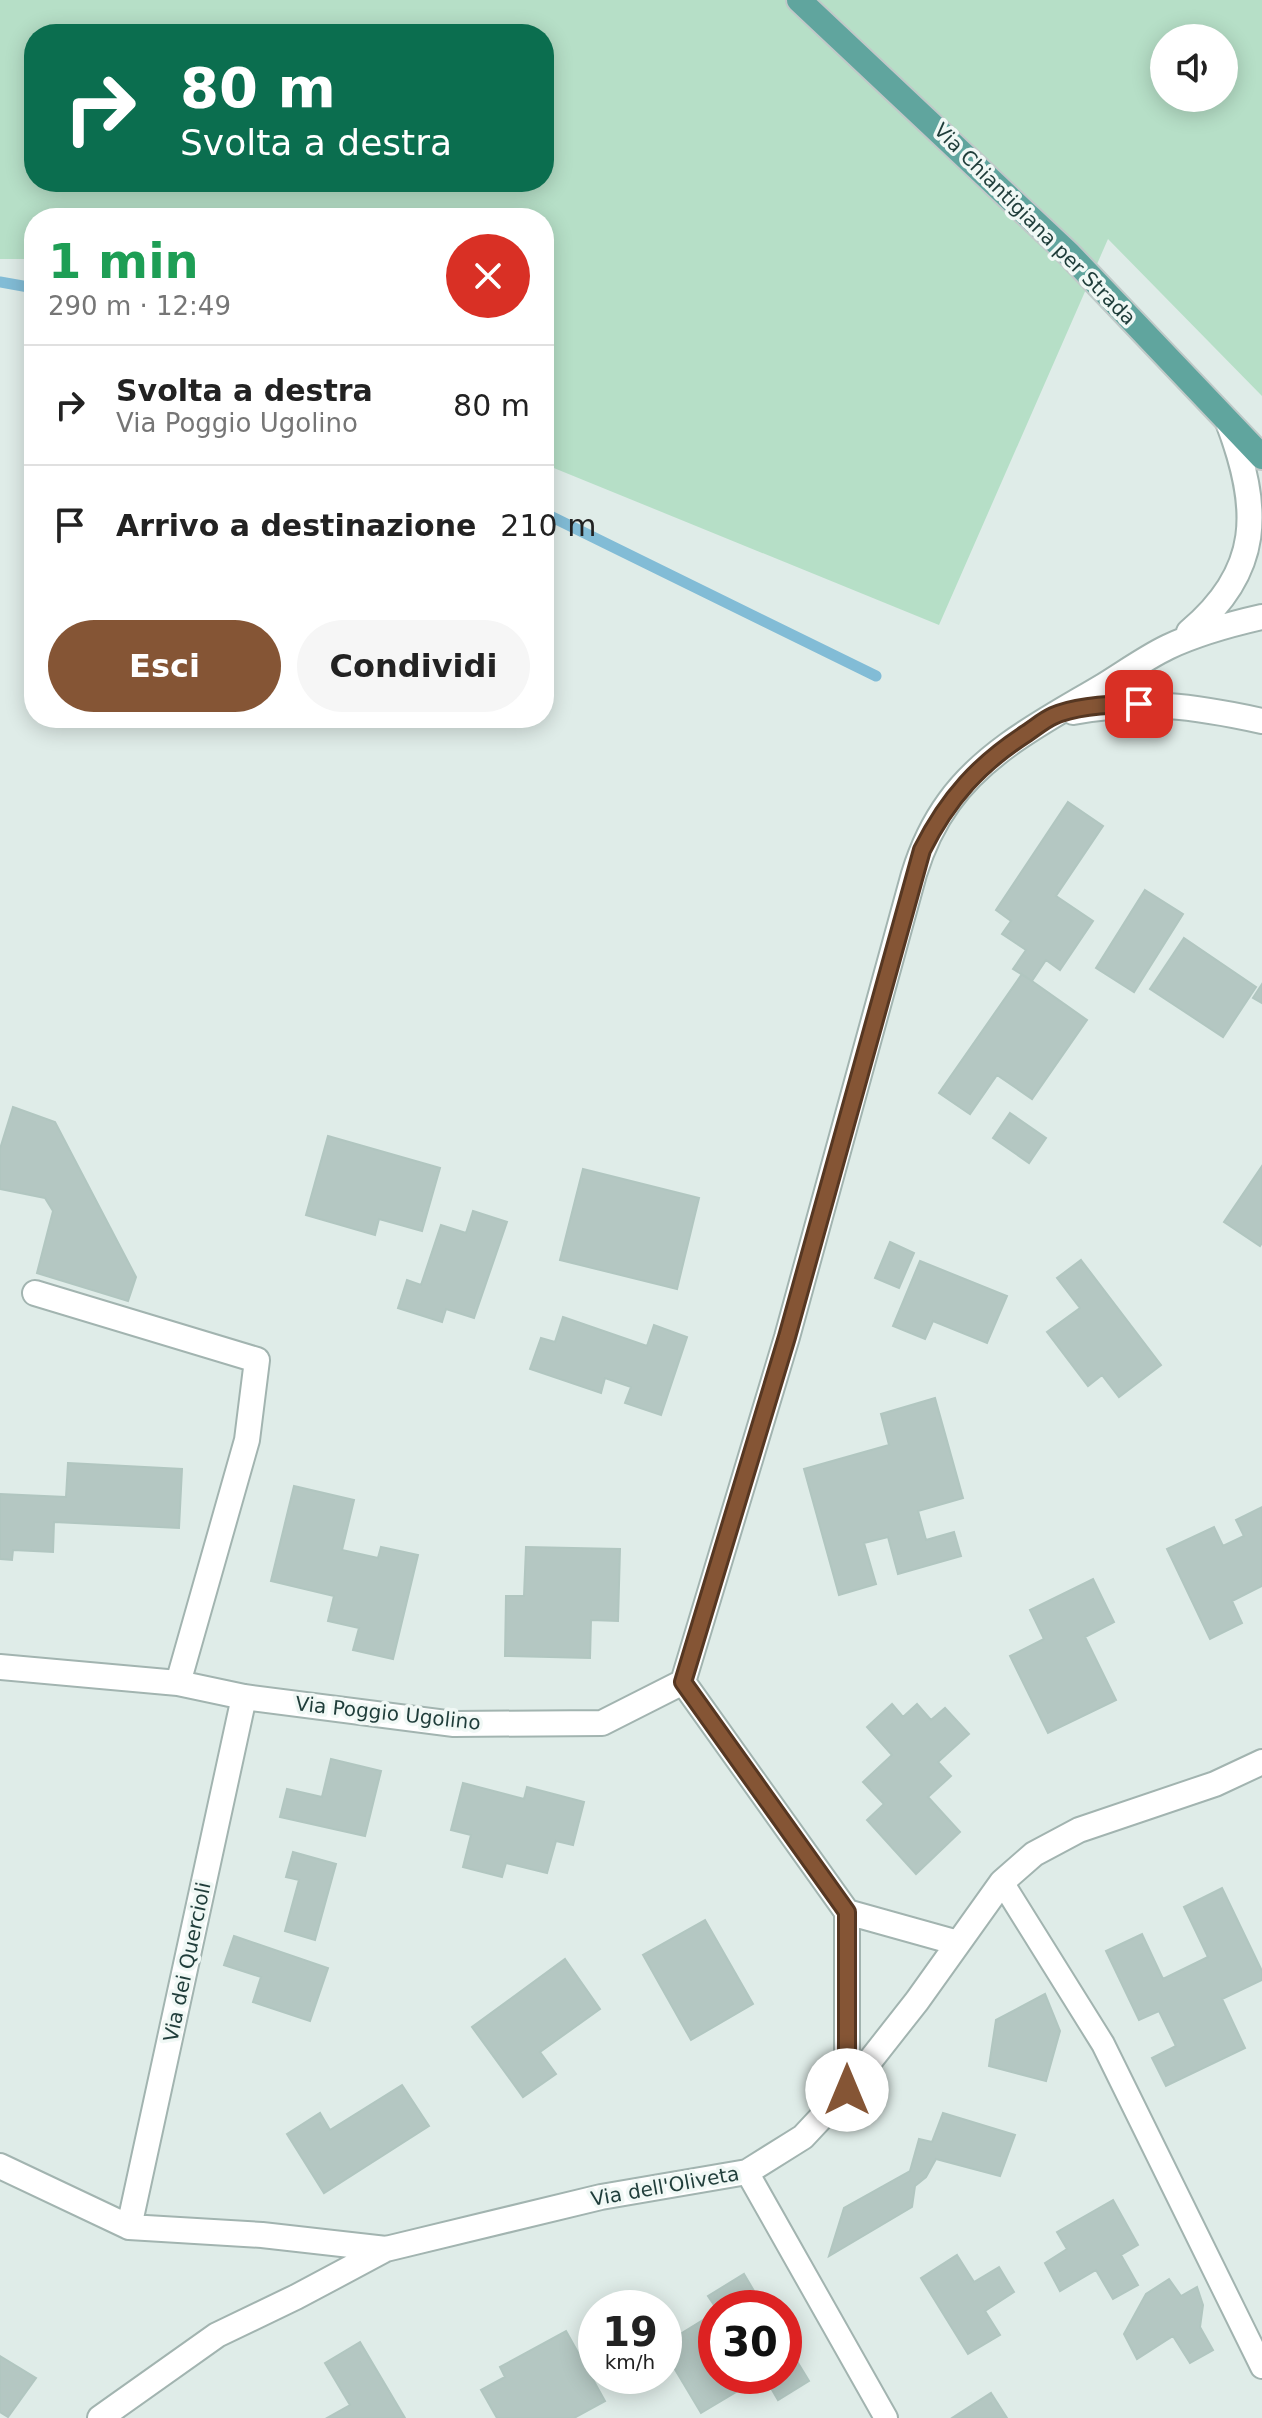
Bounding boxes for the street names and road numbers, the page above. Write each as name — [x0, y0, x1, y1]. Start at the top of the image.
street label: Via Chiantigiana per Strada — [929, 118, 1141, 330]
street label: Via Poggio Ugolino — [294, 1691, 482, 1735]
street label: Via dei Quercioli — [158, 1880, 216, 2044]
street label: Via dell'Oliveta — [589, 2161, 741, 2211]

